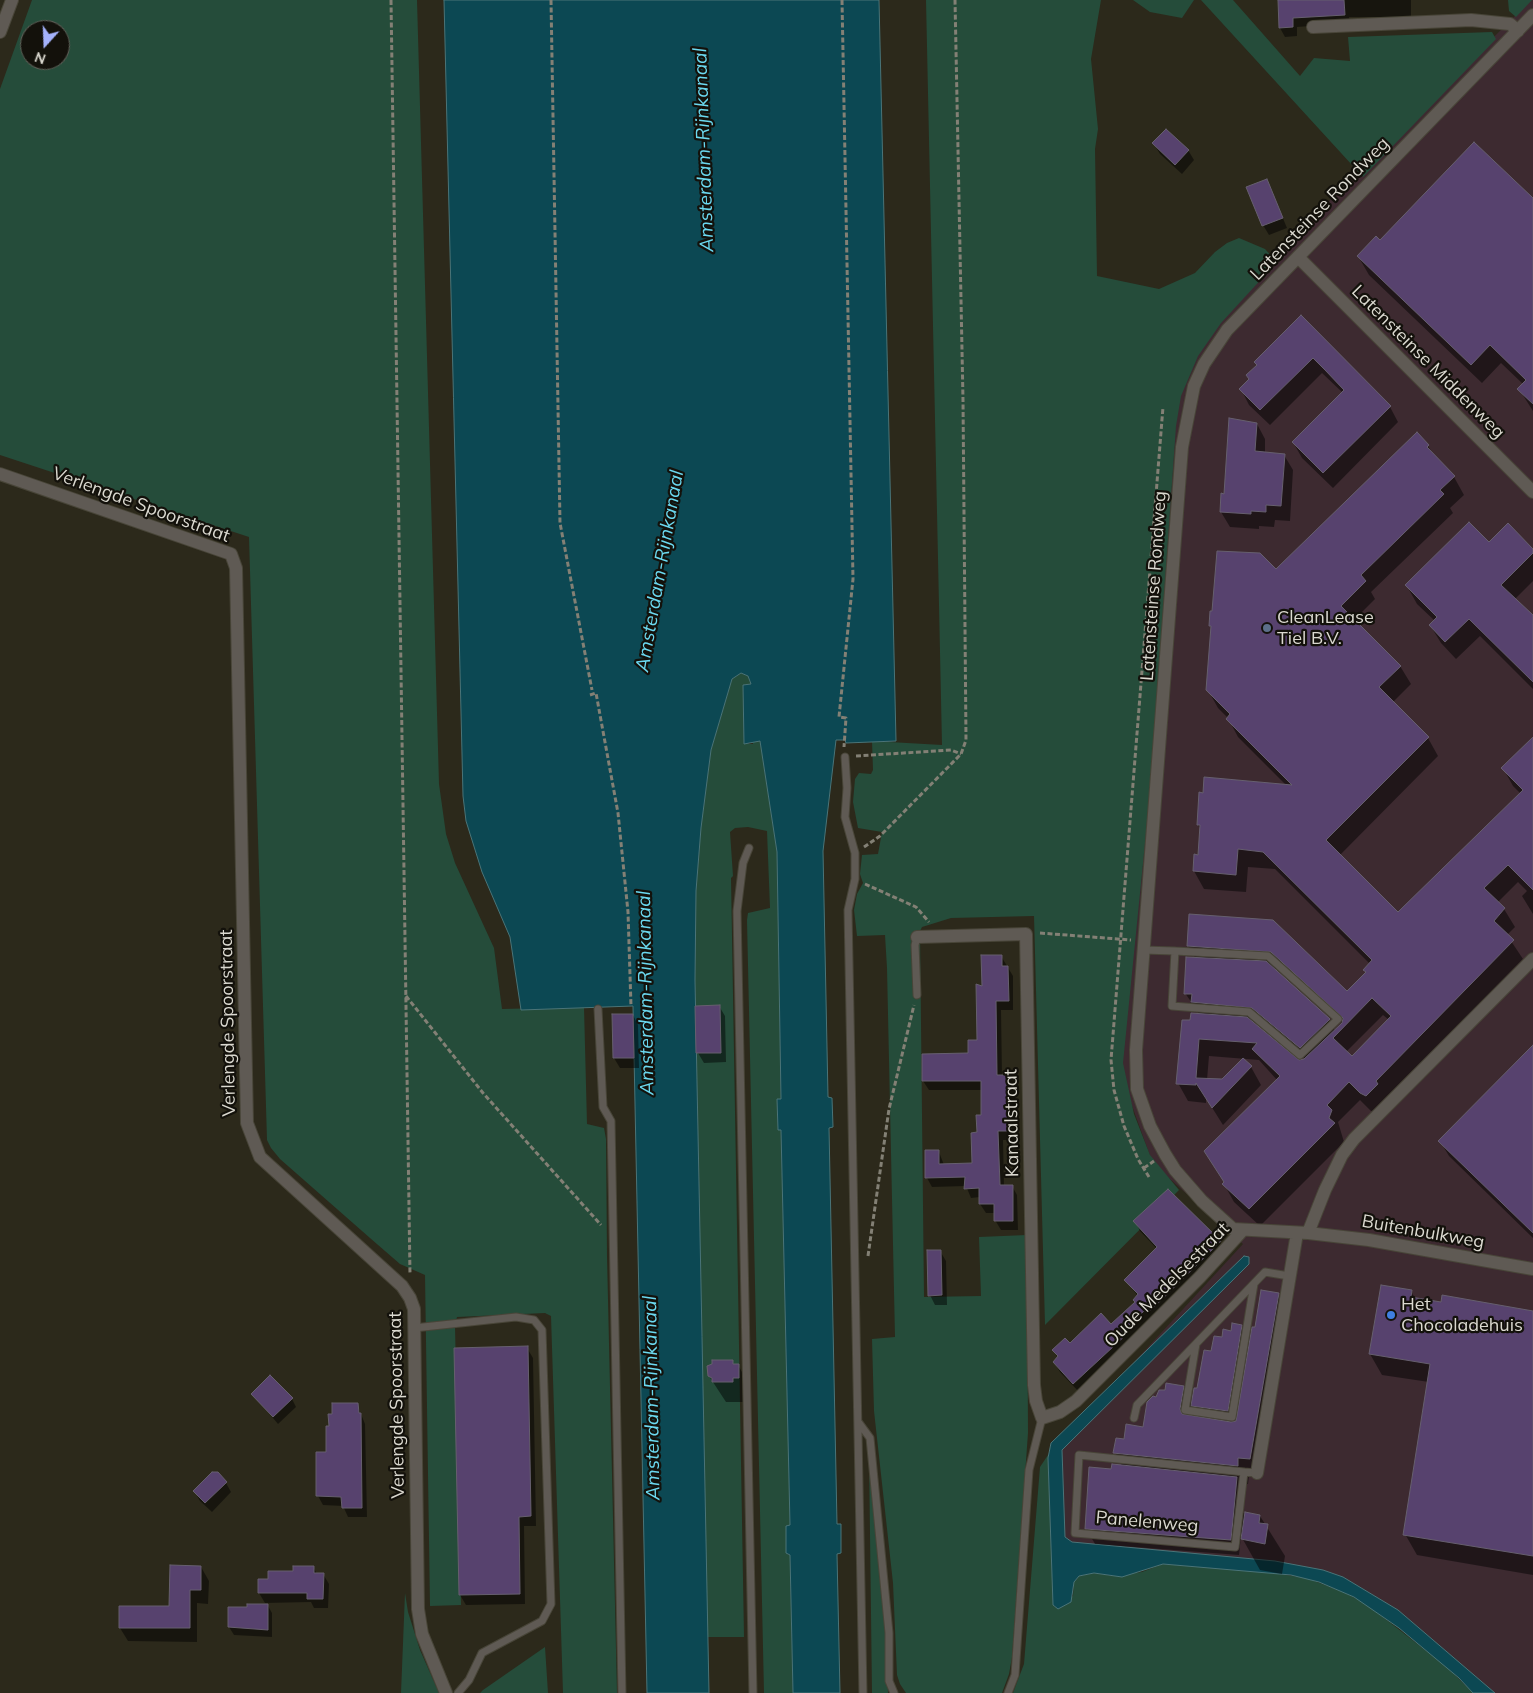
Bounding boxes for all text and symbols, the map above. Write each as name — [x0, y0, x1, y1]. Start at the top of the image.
north arrow — [20, 20, 70, 70]
text: N — [32, 48, 48, 68]
water label: Amsterdam-Rijnkanaal — [689, 48, 719, 252]
street label: Latensteinse Rondweg — [1246, 133, 1394, 285]
street label: Latensteinse Middenweg — [1347, 281, 1509, 443]
street label: Verlengde Spoorstraat — [49, 463, 233, 547]
water label: Amsterdam-Rijnkanaal — [631, 469, 689, 673]
street label: Latensteinse Rondweg — [1137, 490, 1171, 682]
place label: CleanLease Tiel B.V. — [1277, 607, 1374, 650]
marker: CleanLease Tiel B.V. — [1261, 622, 1273, 634]
water label: Amsterdam-Rijnkanaal — [633, 891, 659, 1095]
street label: Verlengde Spoorstraat — [216, 929, 240, 1117]
street label: Kanaalstraat — [1000, 1069, 1024, 1177]
street label: Buitenbulkweg — [1360, 1211, 1486, 1253]
street label: Oude Medelsestraat — [1100, 1218, 1234, 1352]
place label: Het Chocoladehuis — [1401, 1294, 1523, 1336]
water label: Amsterdam-Rijnkanaal — [639, 1296, 665, 1500]
marker: Het Chocoladehuis — [1385, 1309, 1397, 1321]
street label: Verlengde Spoorstraat — [385, 1311, 409, 1499]
street label: Panelenweg — [1095, 1507, 1199, 1537]

